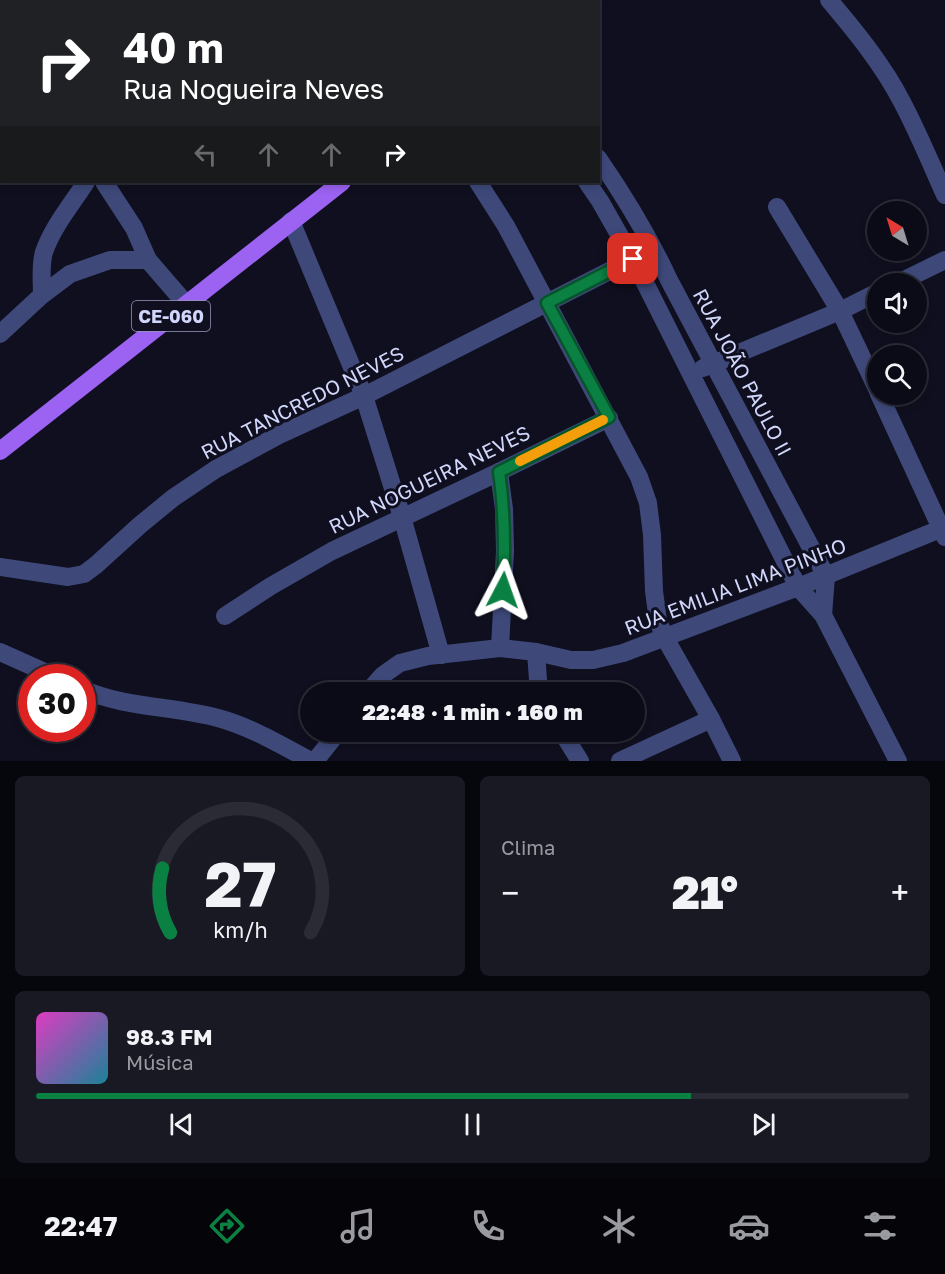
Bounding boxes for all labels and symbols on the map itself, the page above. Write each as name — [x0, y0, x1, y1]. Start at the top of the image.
north arrow — [867, 201, 927, 261]
pin — [607, 233, 658, 284]
street label: RUA JOÃO PAULO II — [689, 284, 797, 460]
road number: CE-060 — [132, 301, 210, 331]
street label: RUA TANCREDO NEVES — [197, 340, 407, 464]
street label: RUA NOGUEIRA NEVES — [324, 420, 534, 538]
street label: RUA EMILIA LIMA PINHO — [621, 533, 849, 639]
position arrow — [471, 558, 535, 622]
speed limit sign: 30 — [18, 664, 96, 742]

